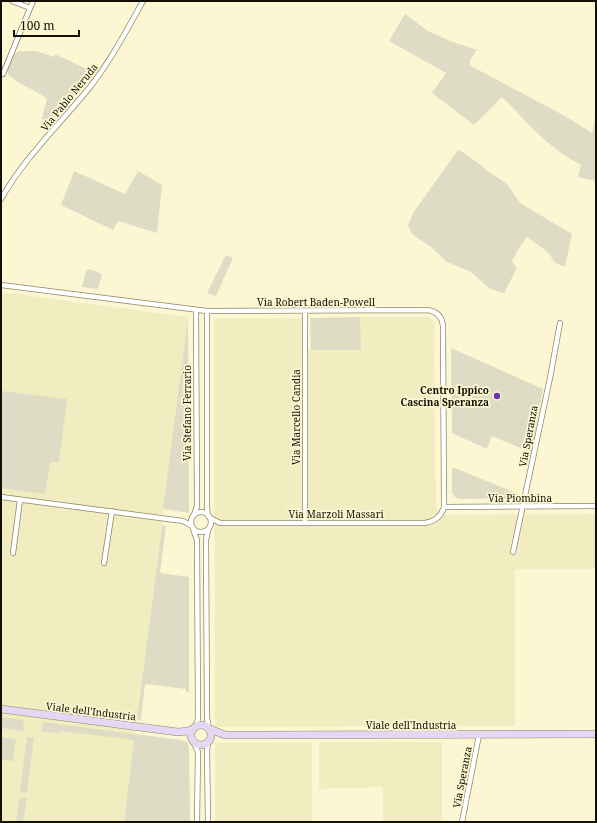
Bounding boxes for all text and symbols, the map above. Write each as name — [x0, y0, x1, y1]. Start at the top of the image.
scale bar — [14, 12, 79, 38]
text: 100 m — [20, 17, 55, 34]
street label: Via Pablo Neruda — [37, 60, 101, 134]
street label: Via Robert Baden-Powell — [257, 295, 375, 309]
street label: Via Stefano Ferrario — [180, 365, 194, 461]
street label: Via Marcello Candia — [289, 369, 303, 465]
place label: Centro Ippico Cascina Speranza — [400, 383, 489, 409]
marker: Centro Ippico Cascina Speranza — [492, 391, 502, 401]
street label: Via Speranza — [515, 404, 541, 468]
street label: Via Piombina — [488, 491, 552, 505]
street label: Via Marzoli Massari — [288, 507, 384, 521]
street label: Viale dell'Industria — [45, 699, 137, 724]
street label: Viale dell'Industria — [366, 718, 457, 732]
street label: Via Speranza — [449, 745, 475, 809]

